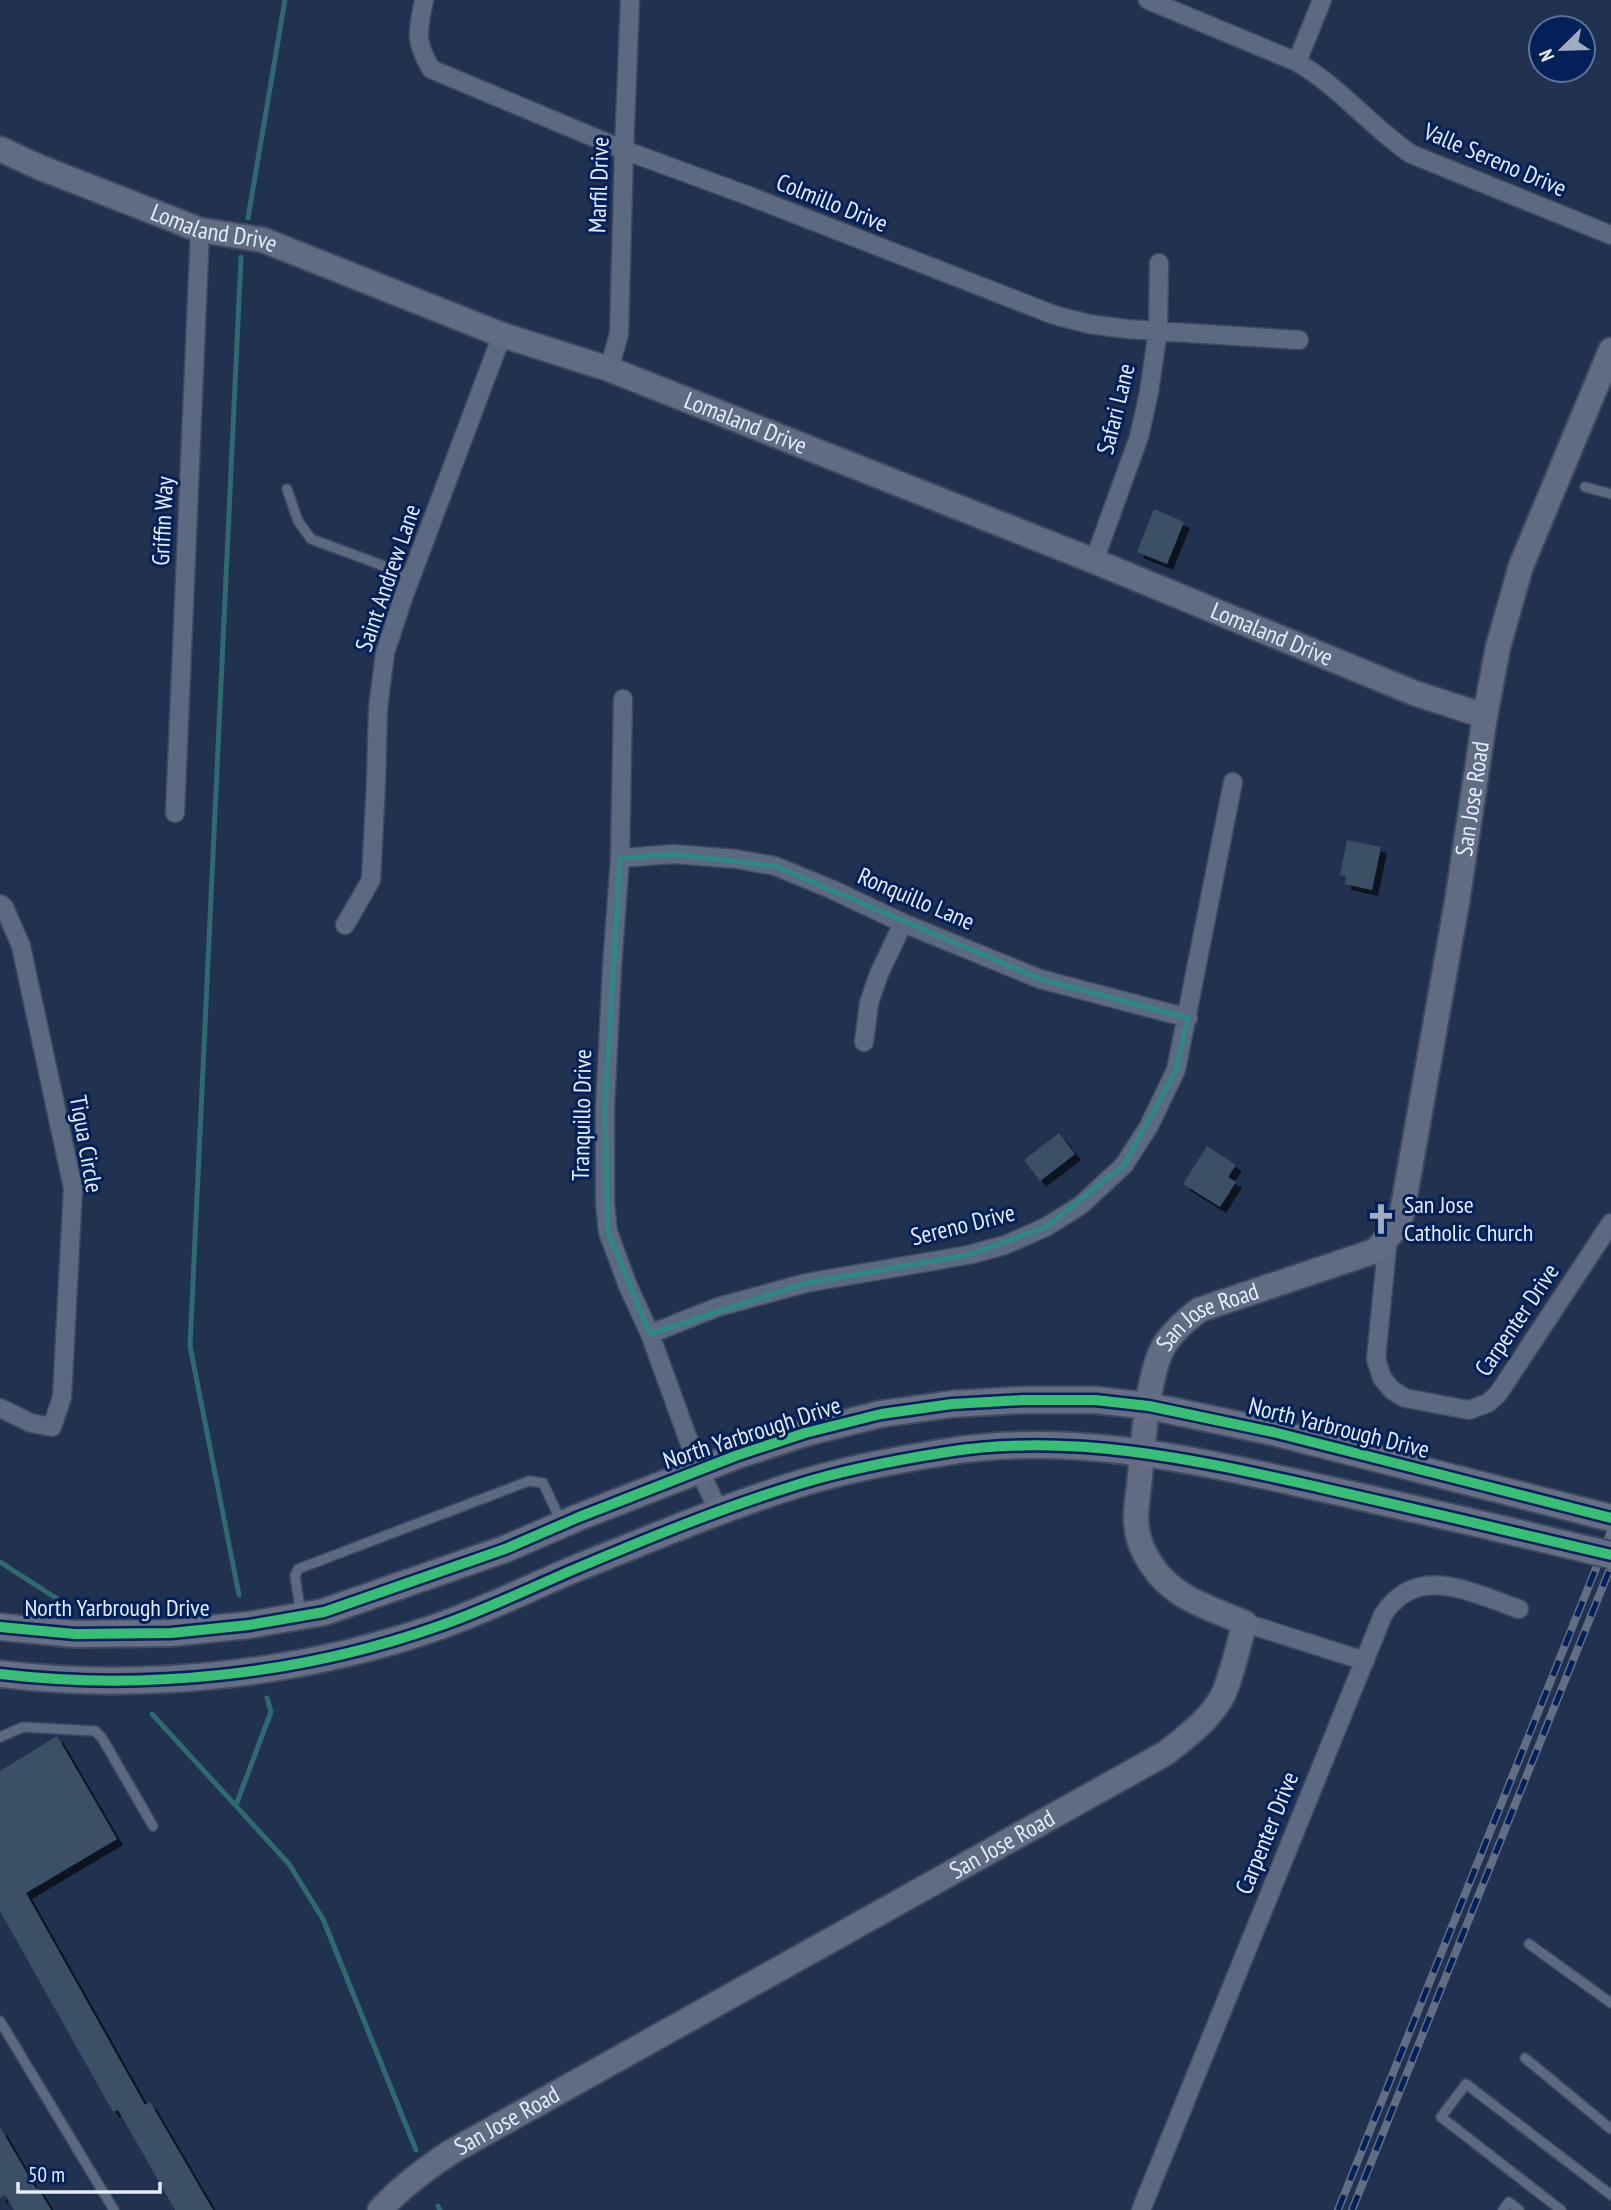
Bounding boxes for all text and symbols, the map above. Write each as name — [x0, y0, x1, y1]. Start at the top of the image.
north arrow — [1527, 14, 1597, 84]
text: N — [1533, 46, 1559, 65]
street label: Valle Sereno Drive — [1418, 115, 1571, 204]
street label: Marfil Drive — [581, 136, 616, 234]
street label: Colmillo Drive — [772, 166, 892, 239]
street label: Lomaland Drive — [147, 196, 282, 259]
street label: Safari Lane — [1089, 360, 1142, 457]
street label: Lomaland Drive — [680, 384, 812, 461]
street label: Griffin Way — [145, 476, 180, 566]
street label: Saint Andrew Lane — [348, 500, 427, 656]
street label: Lomaland Drive — [1206, 595, 1338, 673]
street label: San Jose Road — [1448, 739, 1496, 858]
street label: Ronquillo Lane — [853, 860, 979, 937]
street label: Tranquillo Drive — [565, 1049, 598, 1181]
street label: Tigua Circle — [63, 1093, 110, 1195]
place label: San Jose Catholic Church — [1404, 1189, 1533, 1248]
street label: Sereno Drive — [908, 1197, 1018, 1252]
church icon: San Jose Catholic Church — [1364, 1202, 1398, 1236]
street label: Carpenter Drive — [1468, 1257, 1566, 1382]
street label: San Jose Road — [1149, 1275, 1263, 1356]
street label: North Yarbrough Drive — [659, 1389, 845, 1476]
street label: North Yarbrough Drive — [1246, 1390, 1433, 1465]
street label: North Yarbrough Drive — [24, 1592, 210, 1623]
street label: Carpenter Drive — [1228, 1767, 1305, 1899]
street label: San Jose Road — [944, 1802, 1060, 1886]
street label: San Jose Road — [449, 2079, 565, 2162]
scale bar — [18, 2150, 159, 2194]
text: 50 m — [28, 2161, 65, 2188]

